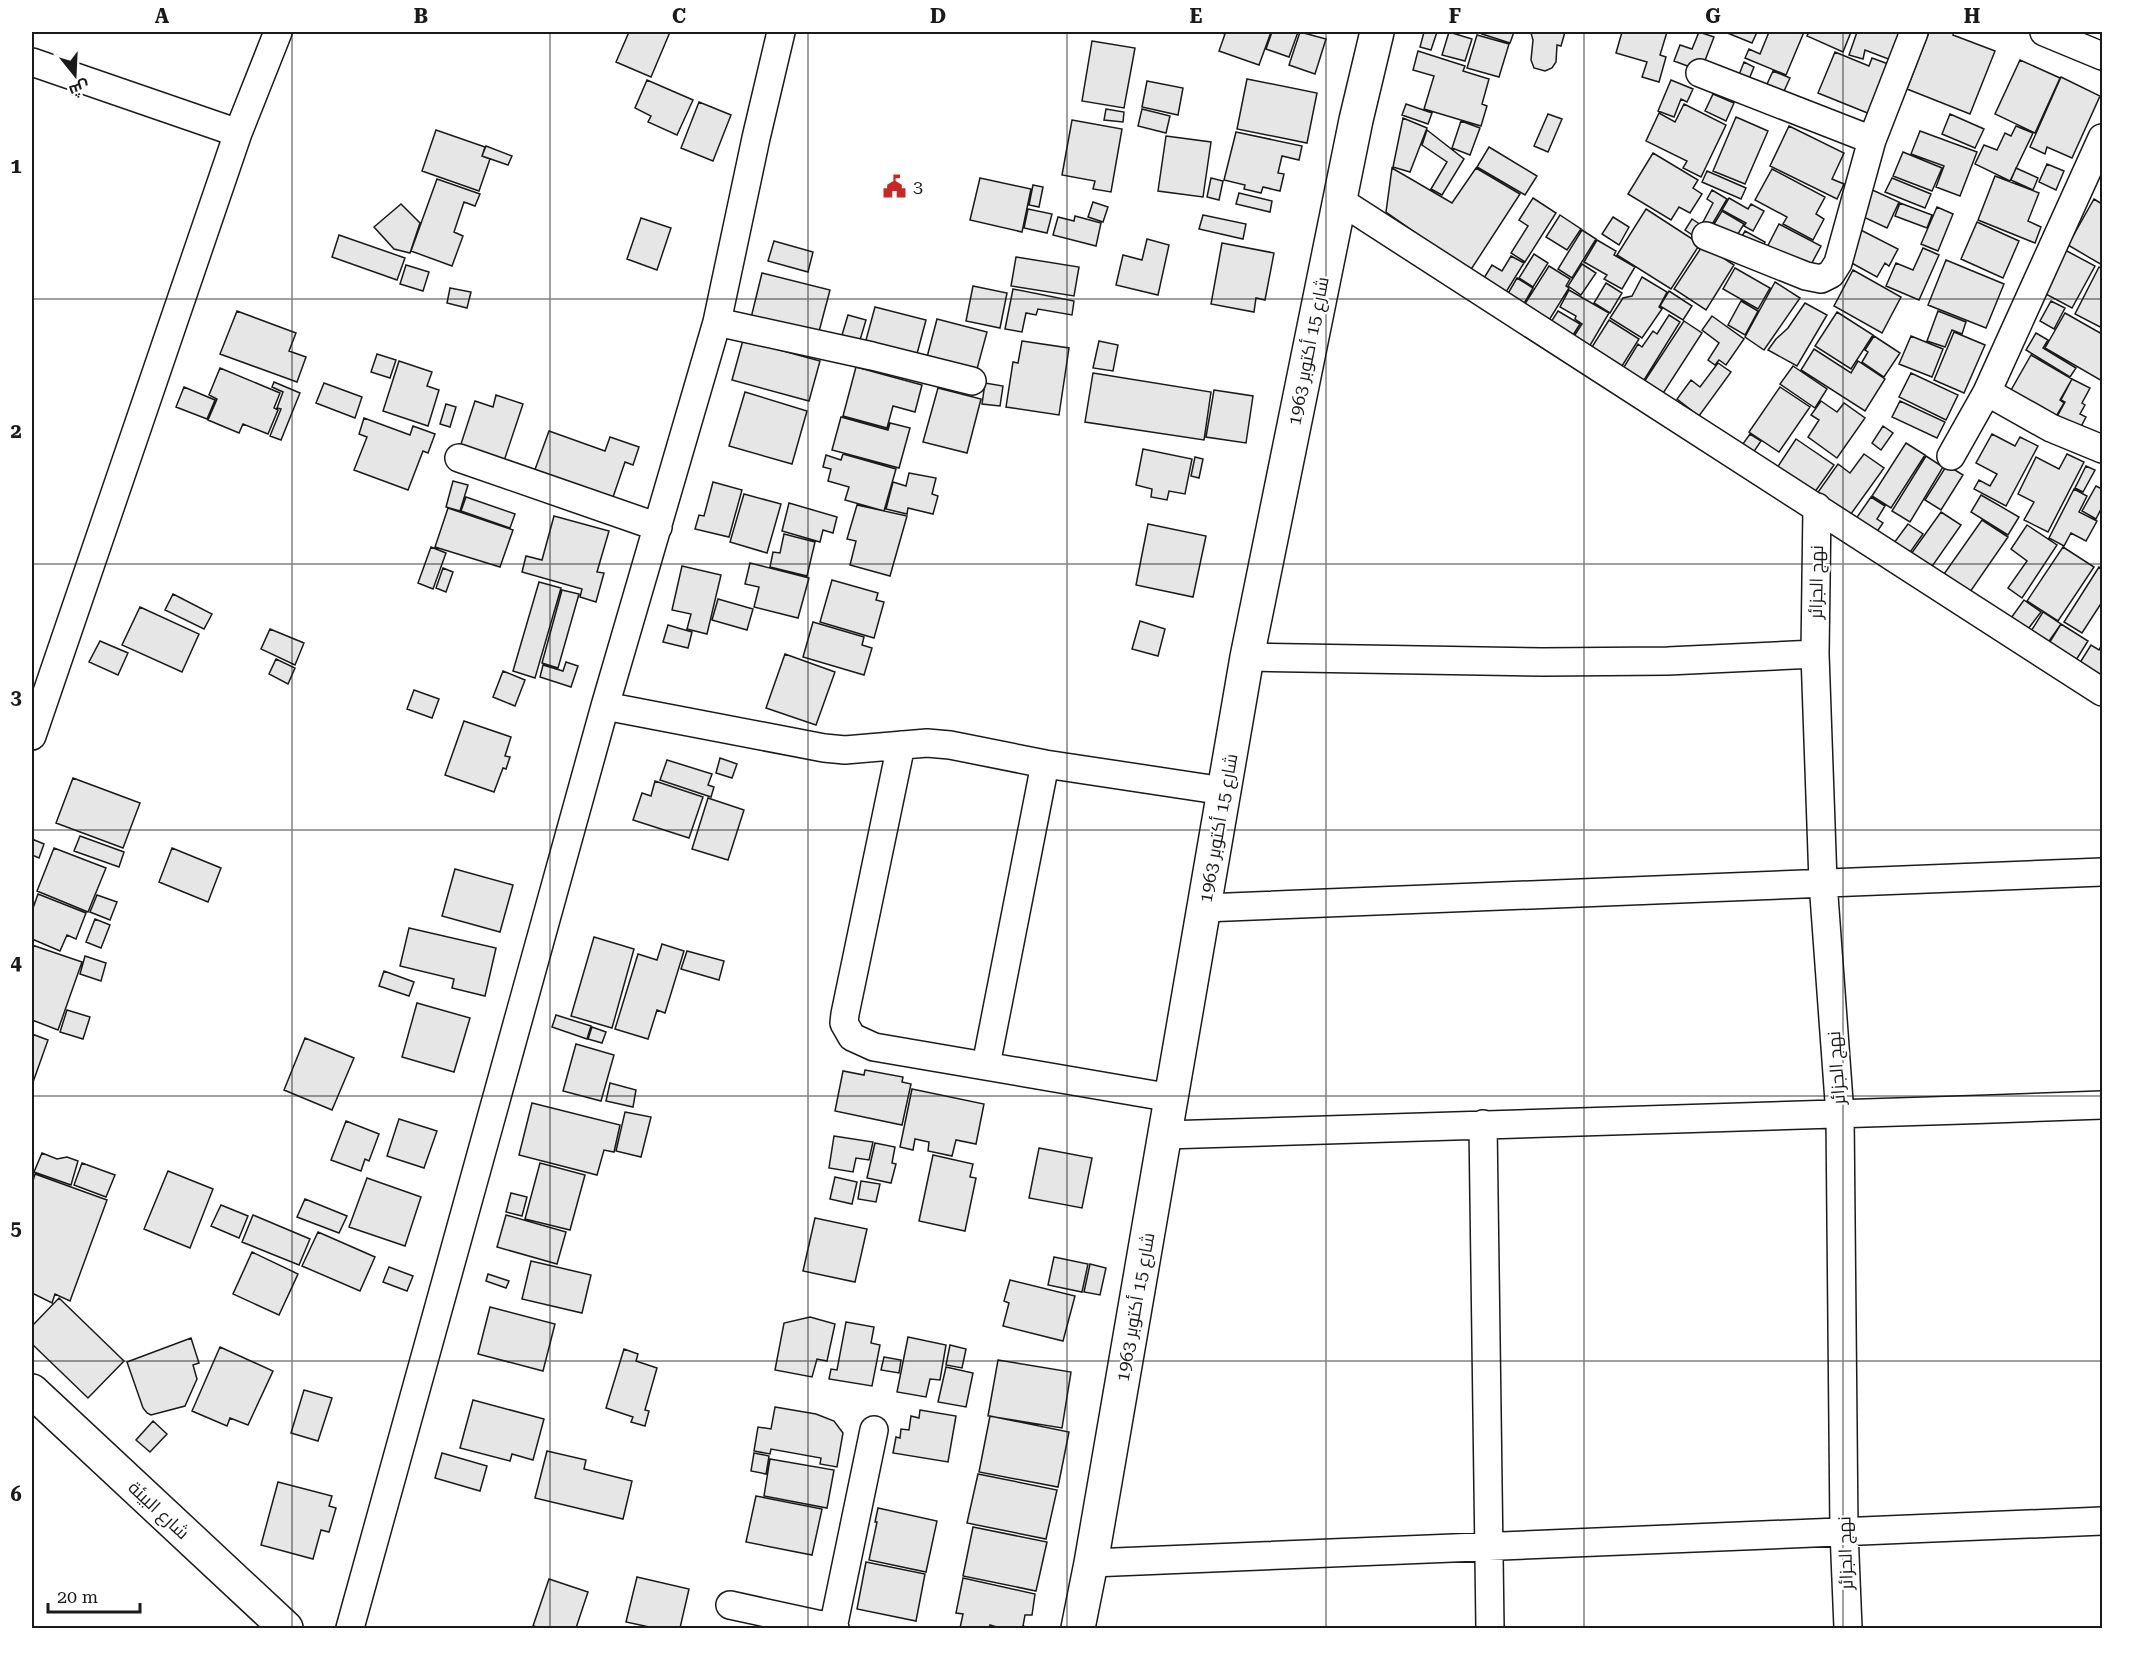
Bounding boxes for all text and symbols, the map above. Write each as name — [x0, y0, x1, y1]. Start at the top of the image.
text: A — [155, 4, 170, 28]
text: B — [414, 4, 428, 28]
text: C — [672, 4, 686, 28]
text: D — [930, 4, 946, 28]
text: E — [1190, 4, 1203, 28]
text: F — [1449, 4, 1461, 28]
text: G — [1705, 4, 1721, 28]
text: H — [1964, 4, 1980, 28]
north arrow — [45, 45, 105, 105]
text: ش — [67, 77, 92, 101]
text: 1 — [10, 154, 22, 178]
public building icon: 3 — [882, 173, 908, 199]
place label: 3 — [913, 176, 923, 197]
street label: شارع 15 أكتوبر 1963 — [1283, 275, 1335, 428]
text: 2 — [10, 419, 22, 443]
street label: نهج الجزائر — [1805, 545, 1829, 620]
text: 3 — [10, 685, 22, 709]
street label: شارع 15 أكتوبر 1963 — [1195, 752, 1243, 905]
text: 4 — [10, 951, 22, 975]
street label: نهج الجزائر — [1823, 1030, 1851, 1106]
text: 5 — [10, 1216, 22, 1240]
street label: شارع 15 أكتوبر 1963 — [1112, 1231, 1160, 1384]
street label: شارع البيئة — [123, 1477, 194, 1545]
text: 6 — [10, 1482, 22, 1506]
street label: نهج الجزائر — [1833, 1516, 1859, 1591]
scale bar — [48, 1576, 140, 1614]
text: 20 m — [57, 1586, 98, 1607]

